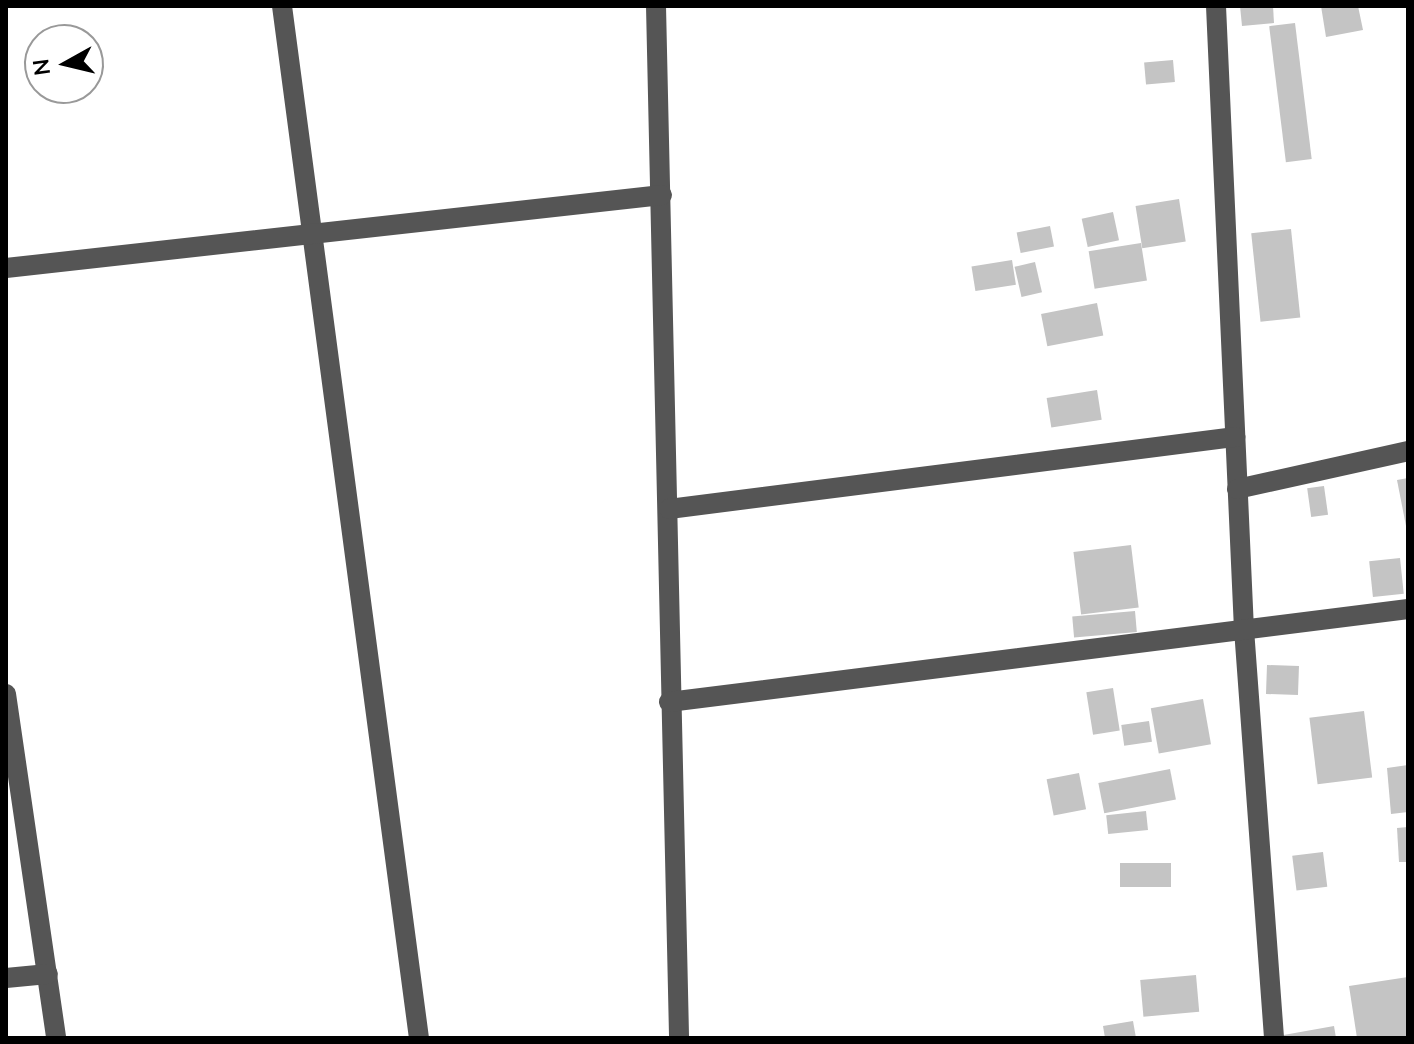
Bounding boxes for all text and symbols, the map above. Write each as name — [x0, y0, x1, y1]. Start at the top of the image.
north arrow — [24, 24, 104, 104]
text: N — [26, 57, 58, 77]

